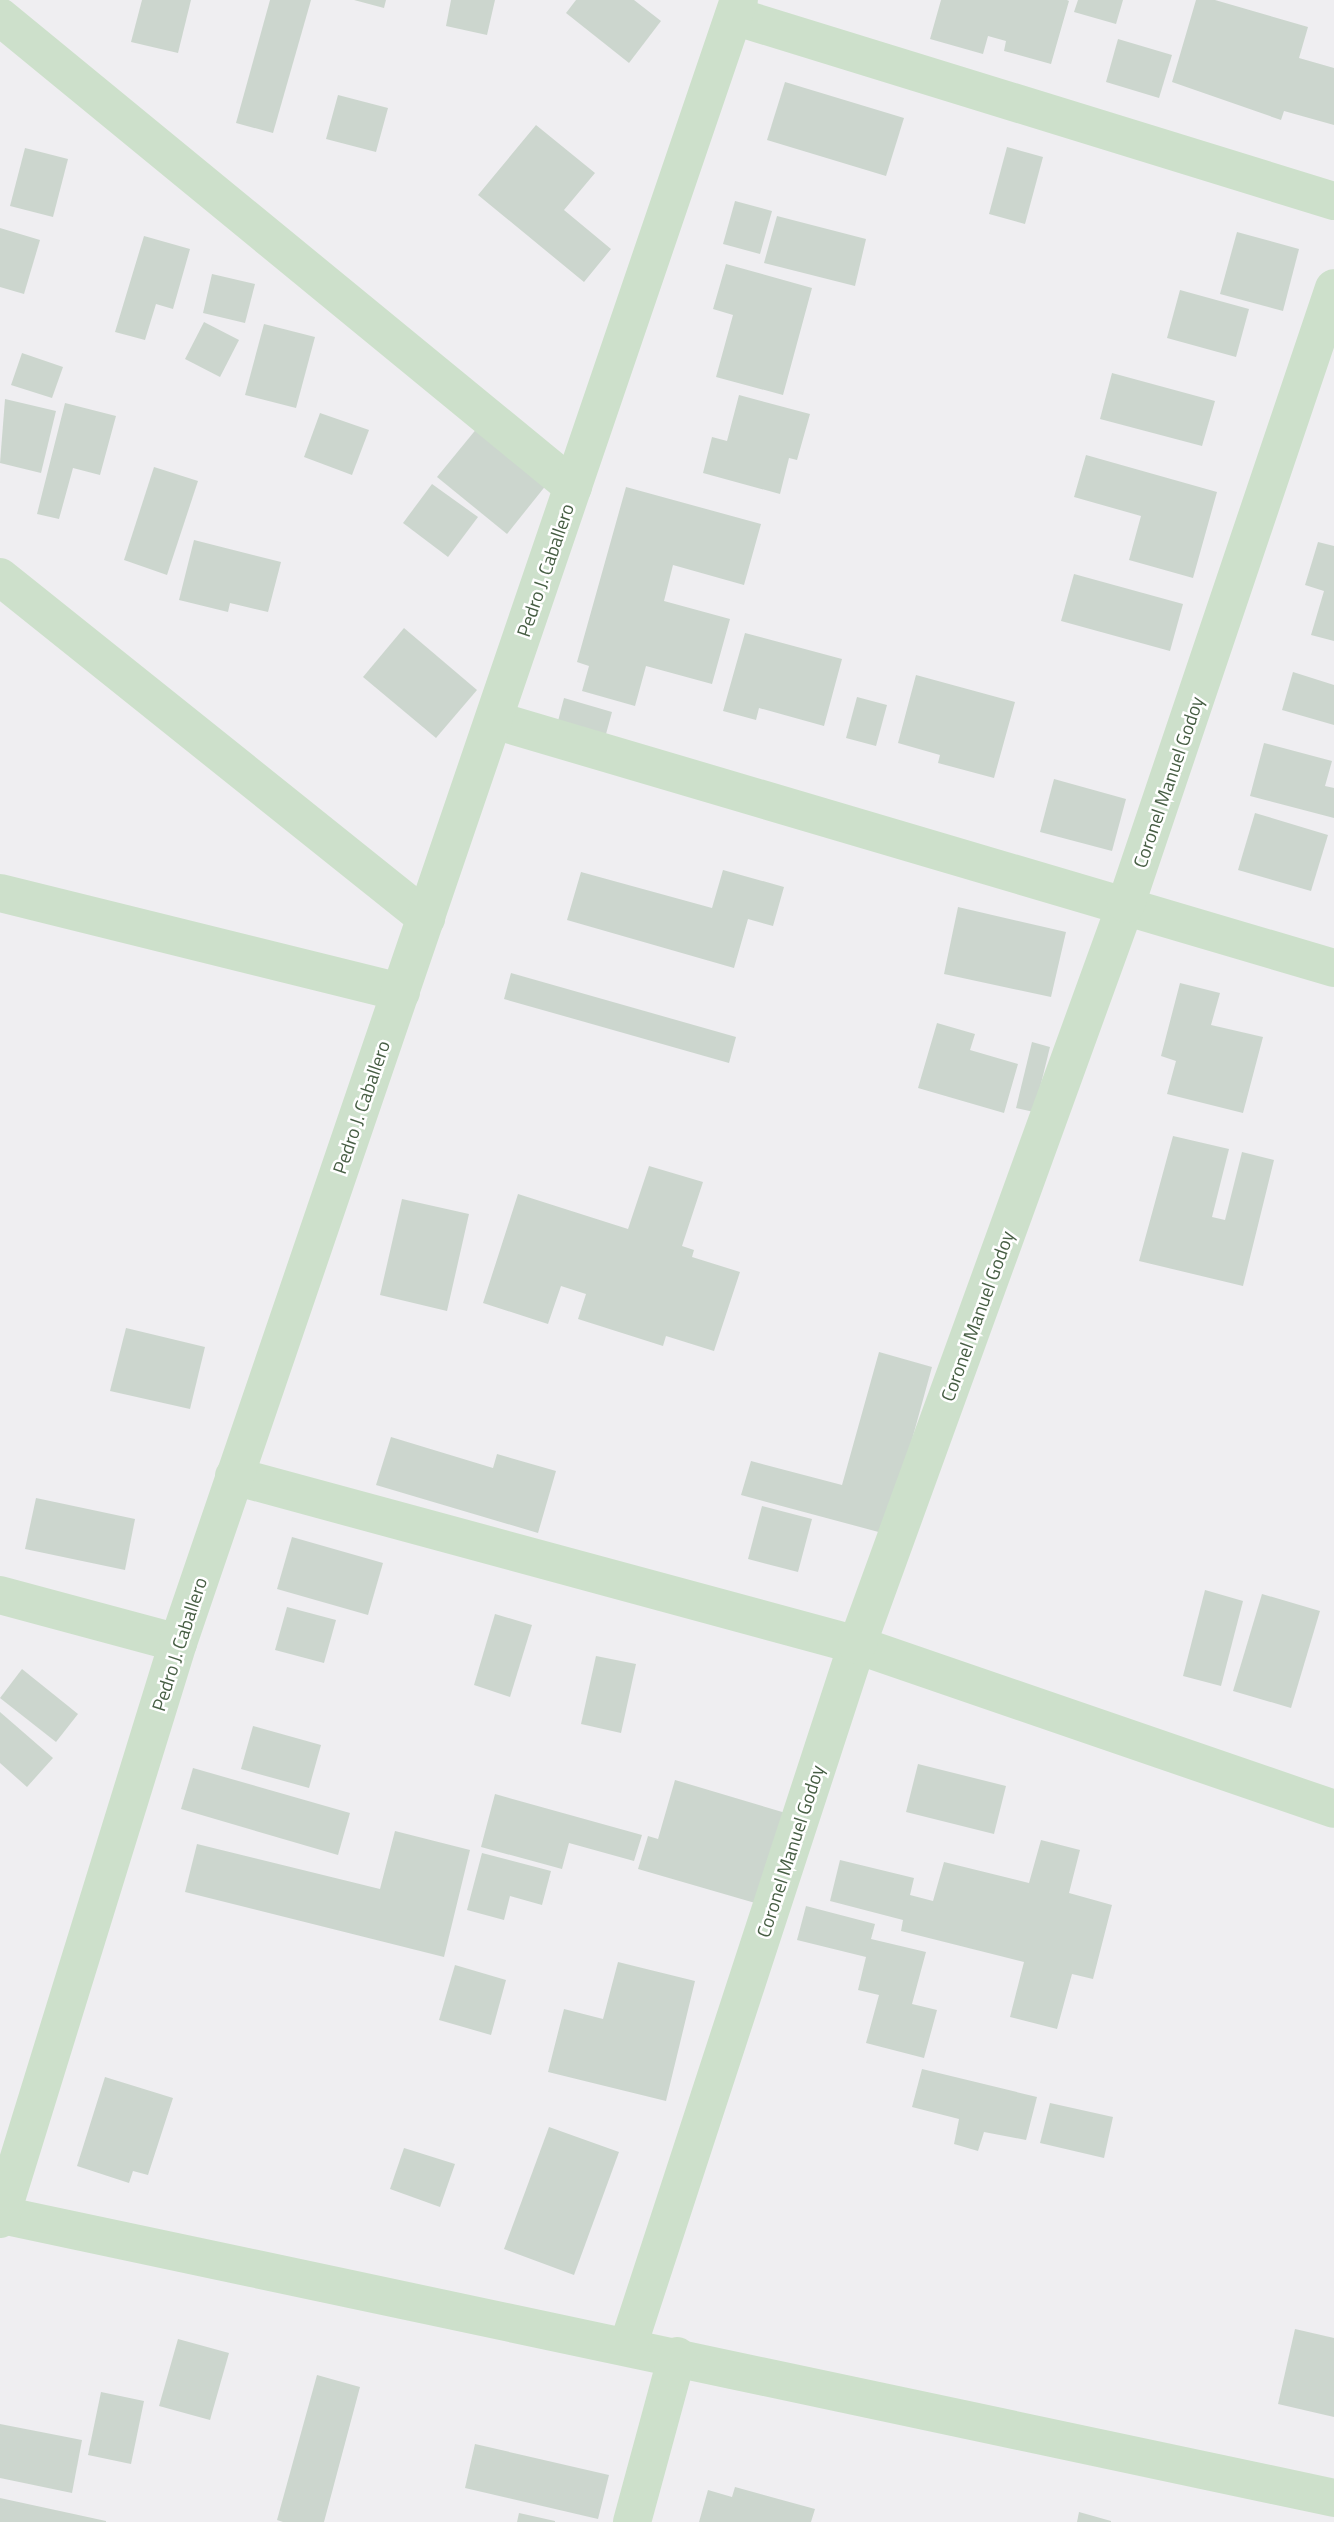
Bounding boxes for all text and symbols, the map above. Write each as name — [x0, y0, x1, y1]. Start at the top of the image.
street label: Pedro J. Caballero — [512, 500, 578, 640]
street label: Coronel Manuel Godoy — [1128, 693, 1208, 871]
street label: Pedro J. Caballero — [328, 1037, 394, 1177]
street label: Coronel Manuel Godoy — [936, 1228, 1018, 1404]
street label: Pedro J. Caballero — [147, 1574, 211, 1714]
street label: Coronel Manuel Godoy — [751, 1762, 829, 1940]

